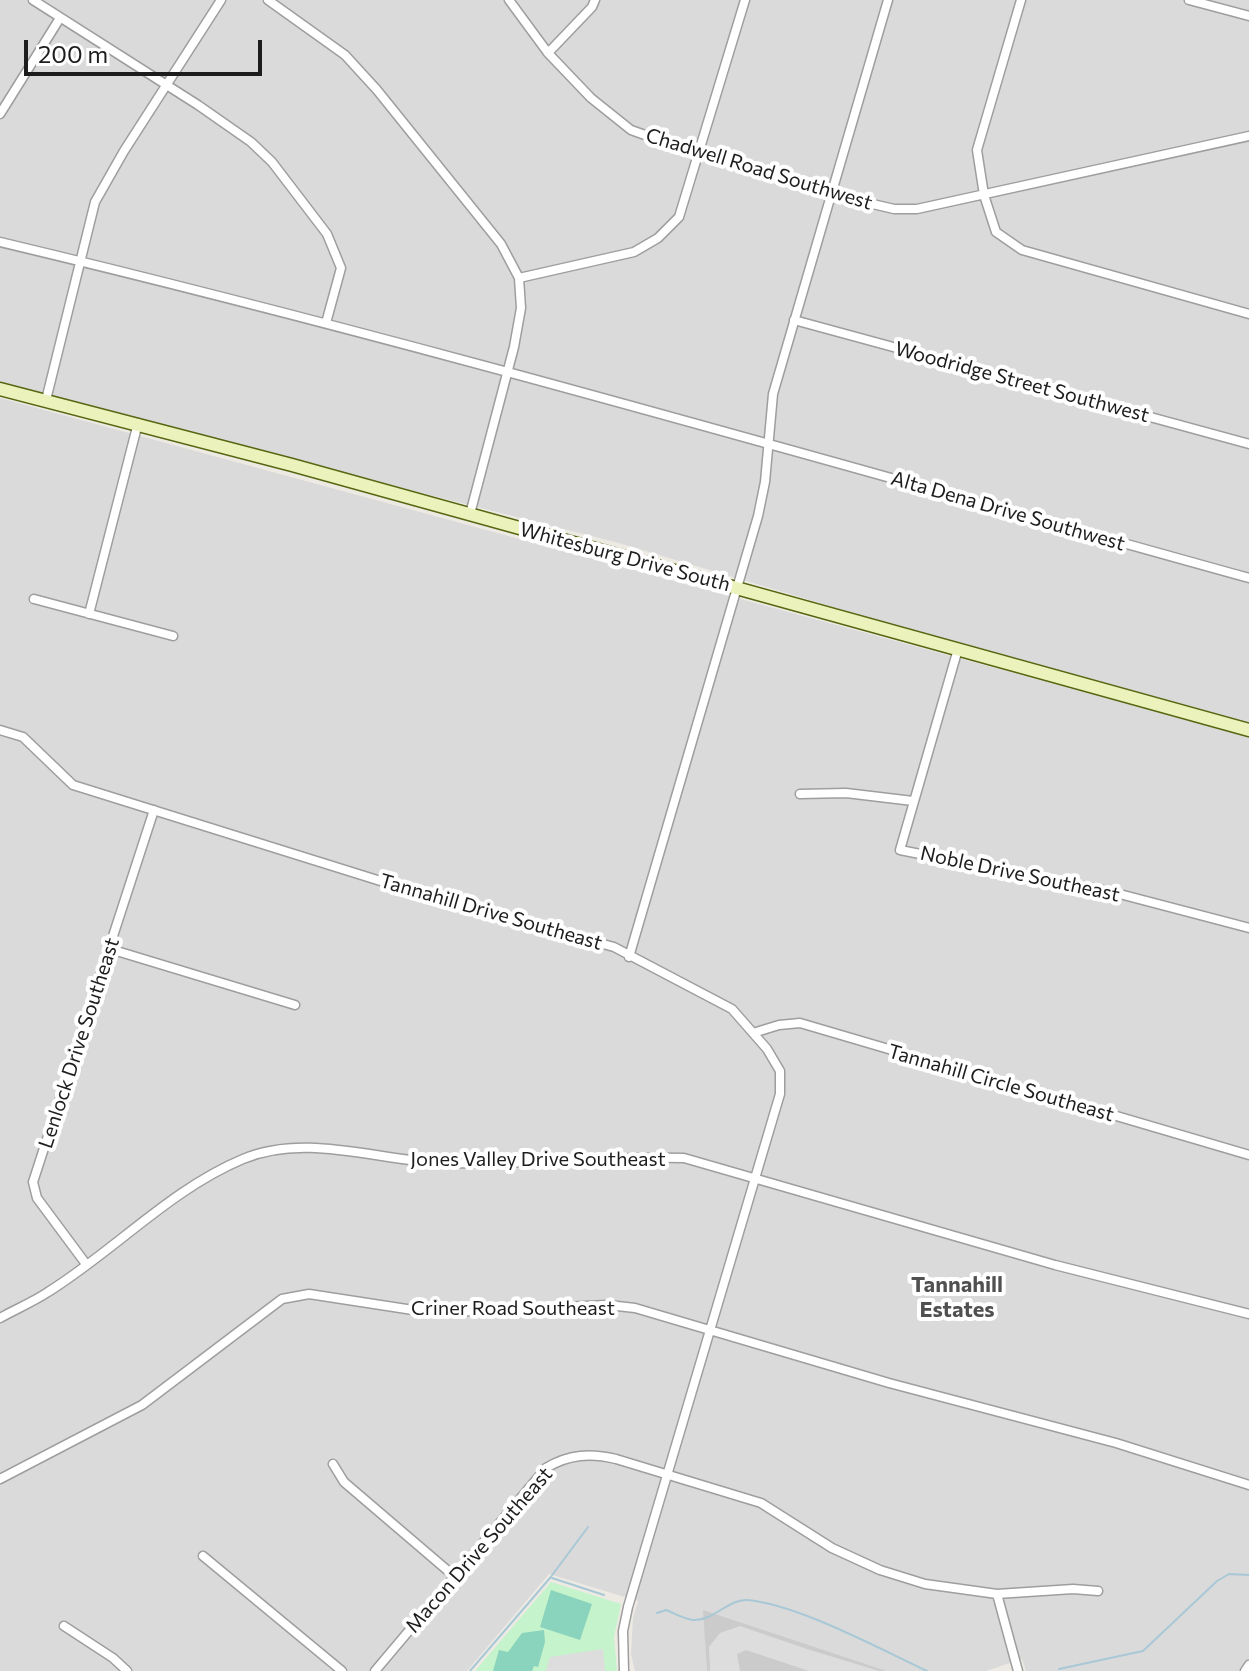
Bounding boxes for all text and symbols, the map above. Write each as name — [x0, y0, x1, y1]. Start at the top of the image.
scale bar — [28, 24, 266, 74]
text: 200 m — [38, 39, 108, 68]
street label: Chadwell Road Southwest — [643, 123, 875, 215]
street label: Woodridge Street Southwest — [892, 336, 1152, 428]
street label: Alta Dena Drive Southwest — [888, 466, 1128, 556]
street label: Whitesburg Drive South — [517, 517, 733, 597]
street label: Noble Drive Southeast — [918, 841, 1122, 907]
street label: Tannahill Drive Southeast — [377, 869, 605, 955]
street label: Lenlock Drive Southeast — [34, 935, 124, 1151]
street label: Tannahill Circle Southeast — [885, 1039, 1117, 1127]
street label: Jones Valley Drive Southeast — [410, 1147, 666, 1171]
district label: Tannahill Estates — [911, 1272, 1003, 1324]
street label: Criner Road Southeast — [411, 1296, 615, 1320]
street label: Macon Drive Southeast — [401, 1462, 557, 1638]

